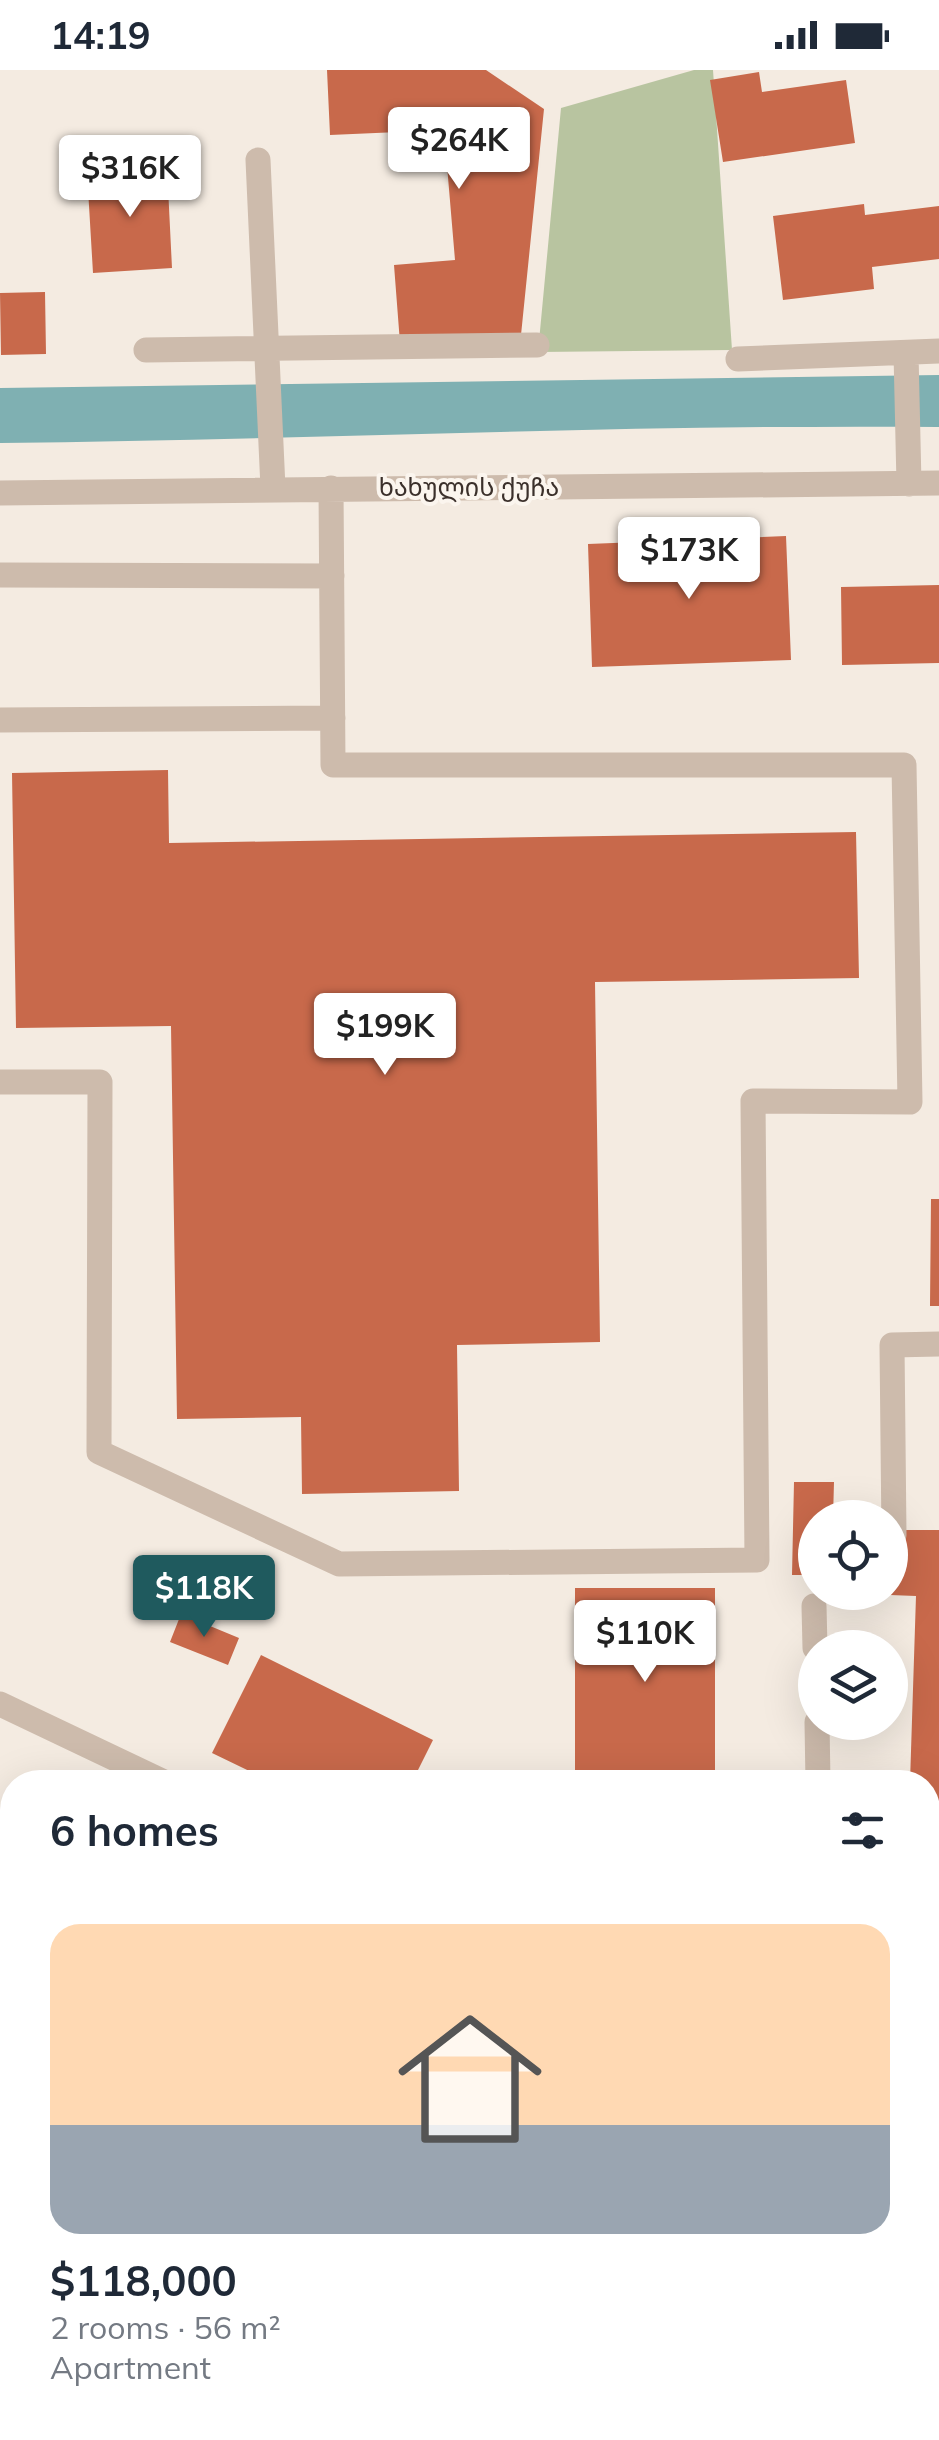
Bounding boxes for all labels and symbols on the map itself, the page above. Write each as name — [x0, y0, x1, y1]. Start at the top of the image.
pin: $264K — [389, 107, 529, 192]
pin: $316K — [60, 135, 200, 220]
street label: ხახულის ქუჩა — [379, 471, 559, 503]
pin: $173K — [619, 517, 759, 602]
pin: $199K — [315, 993, 455, 1078]
pin: $118K — [134, 1555, 274, 1640]
pin: $110K — [575, 1600, 715, 1685]

